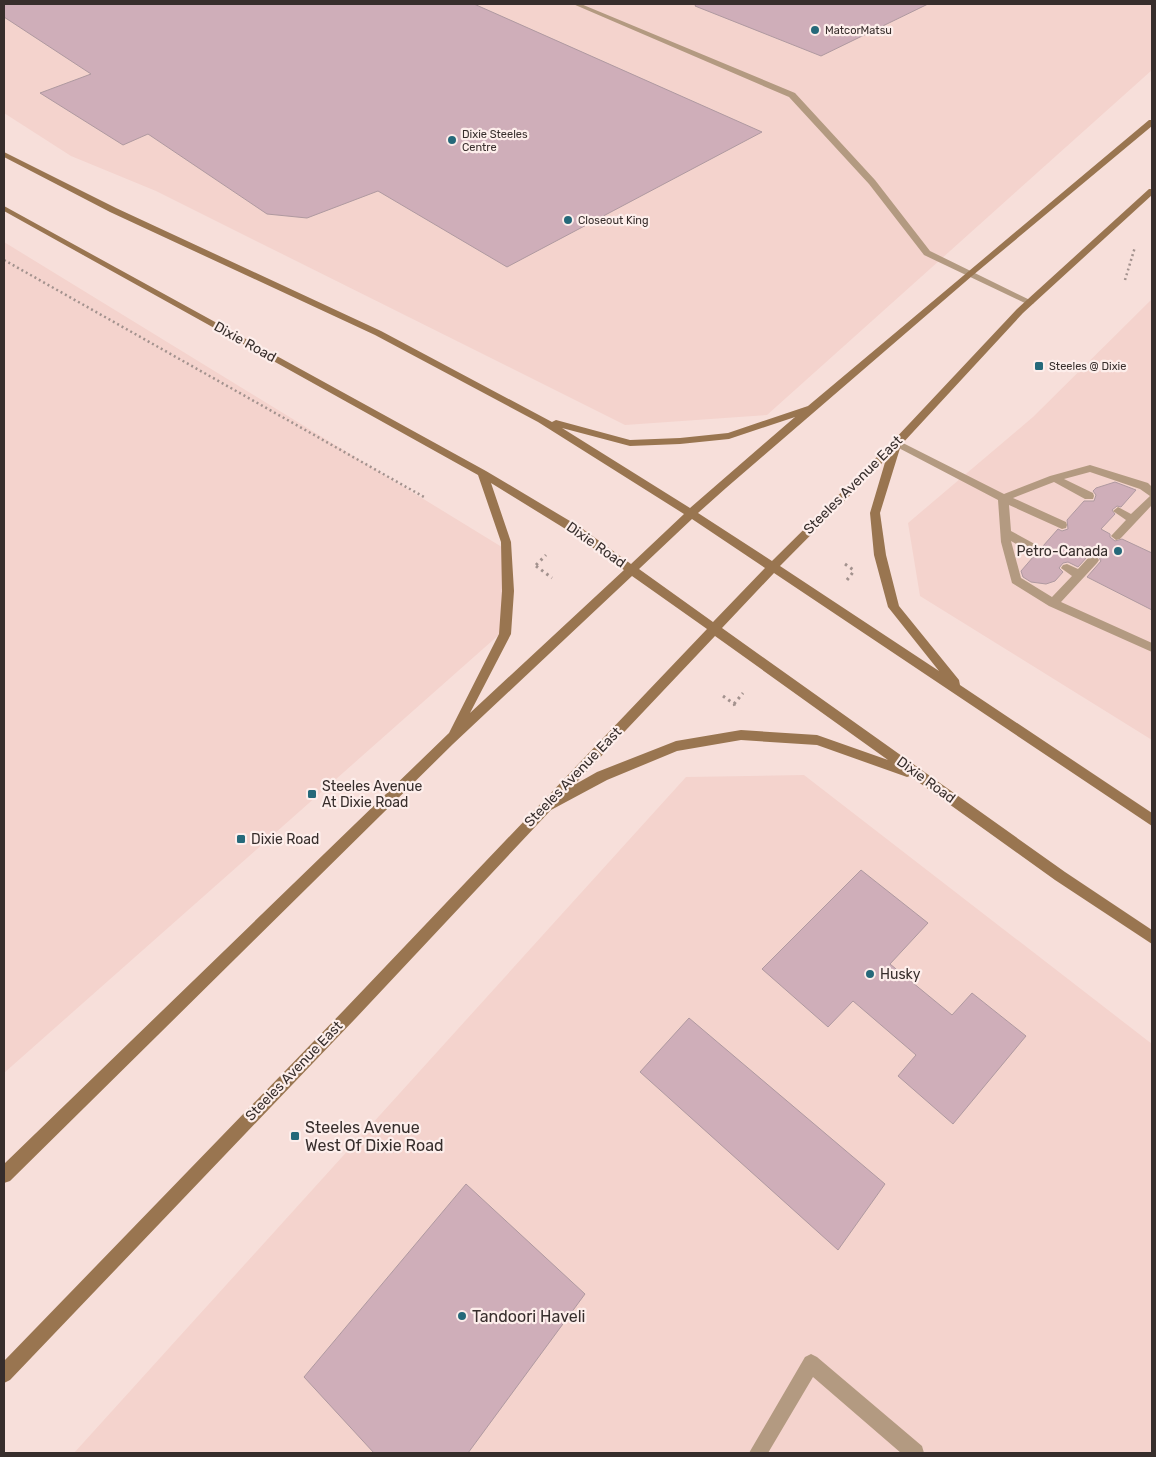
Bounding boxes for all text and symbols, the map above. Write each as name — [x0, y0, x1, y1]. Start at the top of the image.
marker: MatcorMatsu — [809, 24, 821, 36]
place label: MatcorMatsu — [825, 24, 892, 37]
place label: Dixie Steeles Centre — [462, 128, 528, 154]
marker: Dixie Steeles Centre — [446, 134, 458, 146]
marker: Closeout King — [562, 214, 574, 226]
place label: Closeout King — [578, 214, 649, 227]
street label: Dixie Road — [211, 318, 279, 366]
marker: Steeles @ Dixie — [1033, 360, 1045, 372]
place label: Steeles @ Dixie — [1049, 360, 1126, 373]
street label: Steeles Avenue East — [800, 432, 906, 538]
street label: Dixie Road — [563, 518, 629, 572]
place label: Petro-Canada — [1017, 543, 1108, 560]
marker: Petro-Canada — [1112, 545, 1124, 557]
street label: Steeles Avenue East — [521, 723, 626, 831]
street label: Dixie Road — [893, 753, 959, 807]
place label: Steeles Avenue At Dixie Road — [322, 778, 422, 811]
marker: Steeles Avenue At Dixie Road — [306, 788, 318, 800]
place label: Dixie Road — [251, 831, 319, 848]
marker: Dixie Road — [235, 833, 247, 845]
place label: Husky — [880, 966, 921, 983]
marker: Husky — [864, 968, 876, 980]
street label: Steeles Avenue East — [242, 1017, 347, 1125]
place label: Steeles Avenue West Of Dixie Road — [305, 1118, 444, 1155]
marker: Steeles Avenue West Of Dixie Road — [289, 1130, 301, 1142]
place label: Tandoori Haveli — [472, 1307, 585, 1326]
marker: Tandoori Haveli — [456, 1310, 468, 1322]

